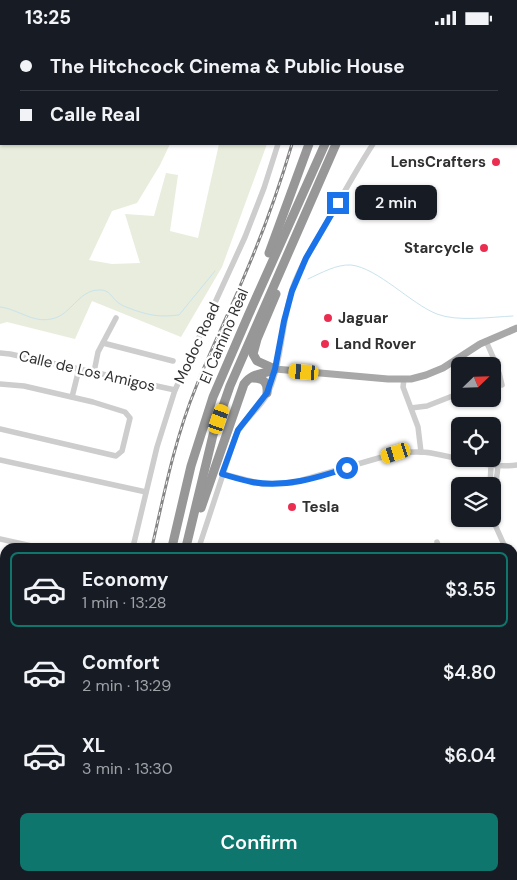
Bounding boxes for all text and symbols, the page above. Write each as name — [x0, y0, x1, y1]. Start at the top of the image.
text: 13:25 — [25, 5, 71, 30]
text: The Hitchcock Cinema & Public House — [50, 54, 405, 79]
text: Calle Real — [50, 102, 140, 127]
place label: LensCrafters — [391, 152, 486, 172]
marker: LensCrafters — [490, 156, 502, 168]
callout: 2 min — [356, 185, 438, 221]
route end — [327, 192, 349, 214]
text: 2 min — [375, 192, 417, 213]
place label: Starcycle — [404, 238, 474, 258]
marker: Starcycle — [478, 242, 490, 254]
street label: El Camino Real — [195, 285, 253, 387]
street label: Modoc Road — [169, 299, 225, 387]
place label: Jaguar — [338, 308, 388, 328]
marker: Jaguar — [322, 312, 334, 324]
place label: Land Rover — [335, 334, 416, 354]
marker: Land Rover — [319, 338, 331, 350]
street label: Calle de Los Amigos — [17, 346, 157, 396]
north arrow — [451, 357, 501, 407]
map controls — [451, 357, 501, 527]
car — [288, 363, 319, 381]
car — [207, 402, 230, 436]
button: locate — [451, 417, 501, 467]
car — [379, 441, 412, 465]
route start — [336, 457, 358, 479]
button: layers — [451, 477, 501, 527]
place label: Tesla — [302, 497, 339, 517]
marker: Tesla — [286, 501, 298, 513]
icon: car — [22, 567, 67, 612]
text: Economy — [82, 567, 169, 592]
text: $3.55 — [445, 577, 496, 602]
text: 1 min · 13:28 — [82, 592, 167, 613]
icon: car — [22, 650, 67, 695]
text: Comfort — [82, 650, 160, 675]
text: $4.80 — [443, 660, 496, 685]
text: 2 min · 13:29 — [82, 675, 171, 696]
icon: car — [22, 733, 67, 778]
text: XL — [82, 733, 105, 758]
text: $6.04 — [444, 743, 496, 768]
text: 3 min · 13:30 — [82, 758, 173, 779]
button: Confirm — [20, 813, 498, 871]

